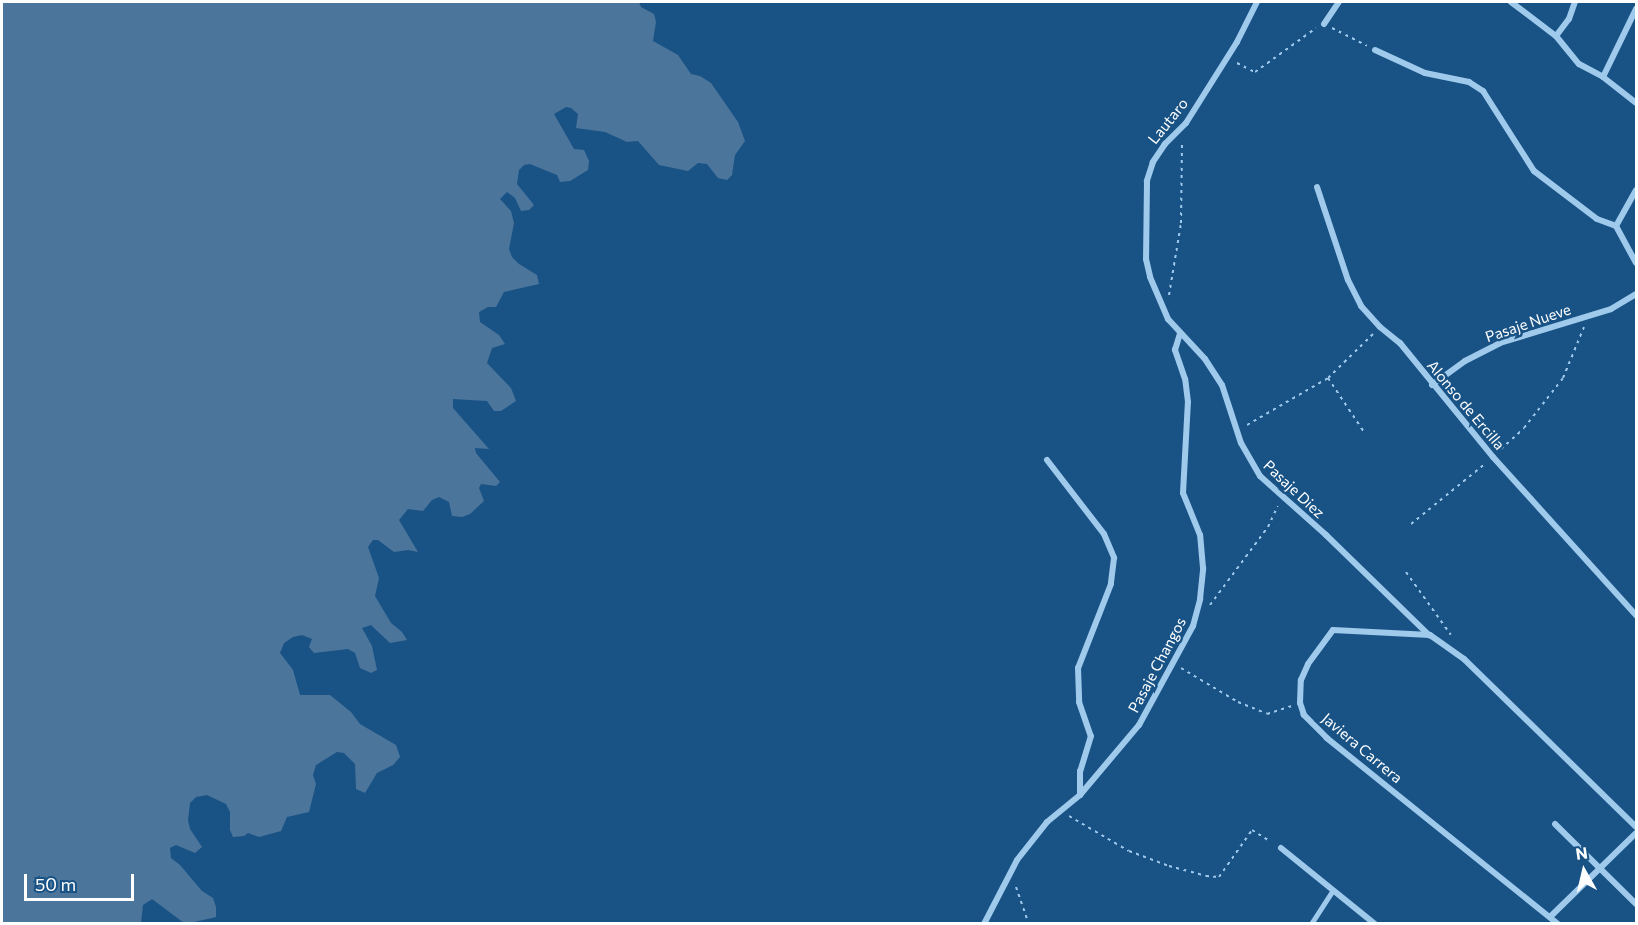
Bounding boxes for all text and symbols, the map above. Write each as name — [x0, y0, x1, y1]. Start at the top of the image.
street label: Lautaro — [1144, 95, 1192, 147]
street label: Pasaje Nueve — [1483, 300, 1573, 346]
street label: Alonso de Ercilla — [1423, 357, 1509, 453]
street label: Pasaje Diez — [1260, 456, 1328, 522]
street label: Pasaje Changos — [1124, 614, 1190, 716]
street label: Javiera Carrera — [1318, 709, 1406, 787]
north arrow — [1554, 841, 1614, 901]
text: N — [1574, 842, 1589, 863]
scale bar — [27, 862, 136, 900]
text: 50 m — [35, 873, 76, 895]

